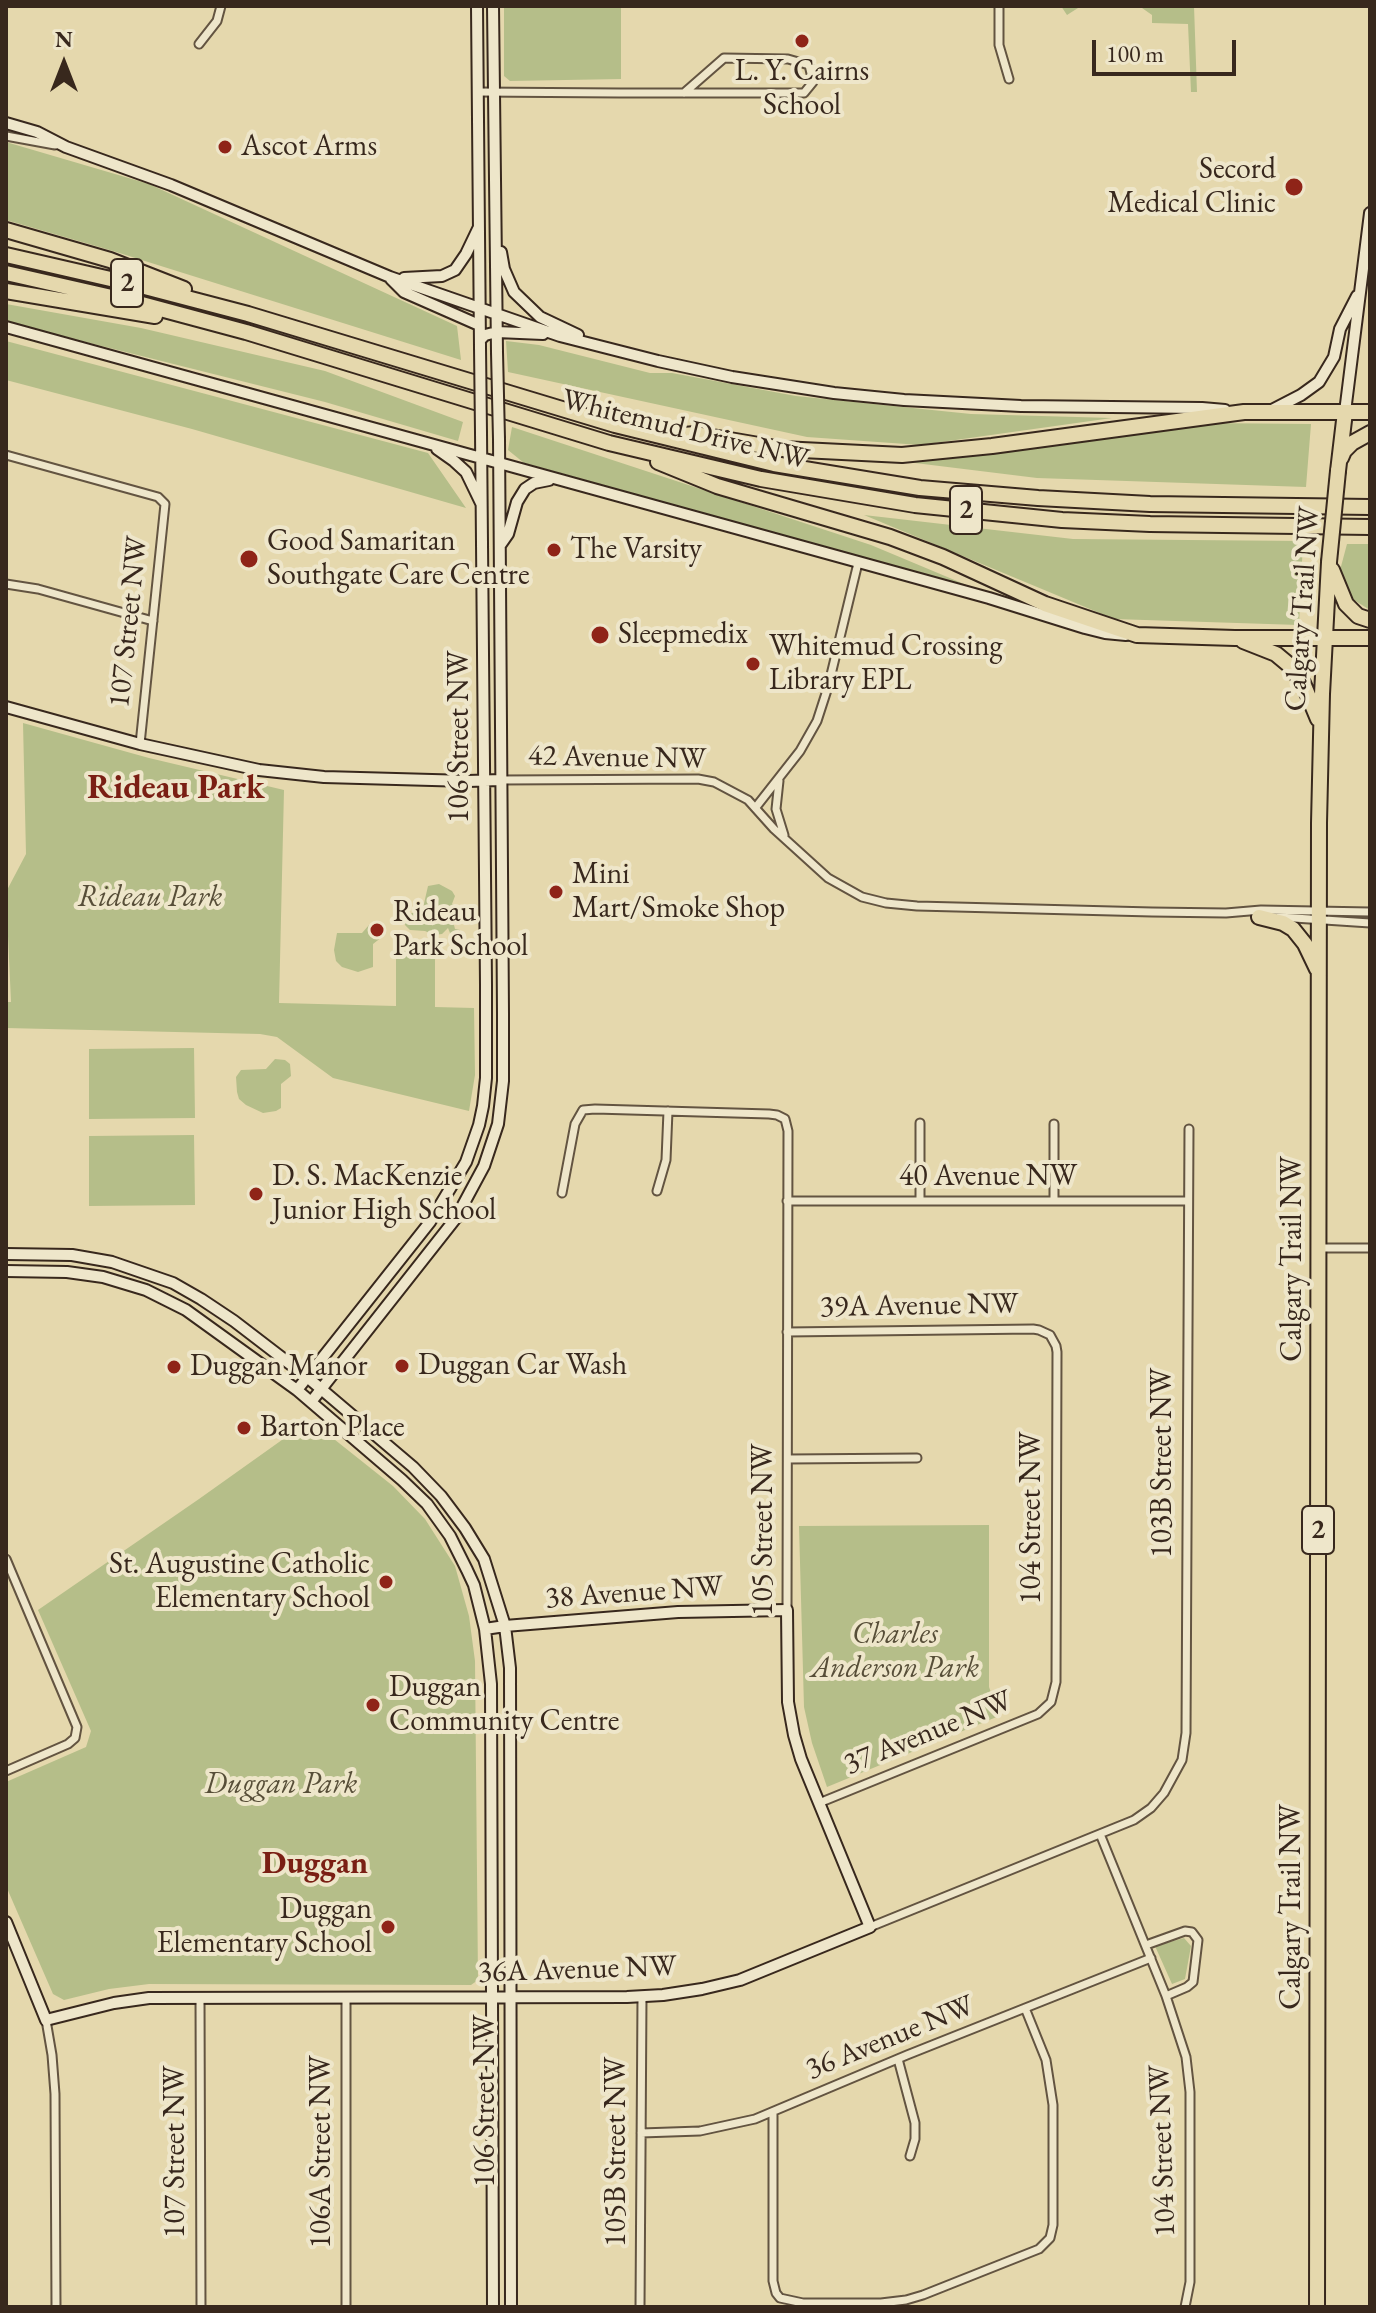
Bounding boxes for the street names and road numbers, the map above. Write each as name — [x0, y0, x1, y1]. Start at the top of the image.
road number: 2 — [111, 259, 143, 307]
street label: Whitemud Drive NW — [558, 382, 812, 478]
road number: 2 — [950, 486, 982, 534]
street label: Calgary Trail NW — [1278, 505, 1328, 713]
street label: 107 Street NW — [102, 534, 156, 710]
street label: 106 Street NW — [442, 651, 478, 823]
street label: 42 Avenue NW — [528, 738, 706, 778]
street label: Calgary Trail NW — [1275, 1156, 1311, 1362]
street label: 40 Avenue NW — [899, 1159, 1077, 1195]
street label: 39A Avenue NW — [819, 1286, 1019, 1326]
street label: 103B Street NW — [1145, 1368, 1181, 1558]
street label: 104 Street NW — [1014, 1432, 1050, 1604]
street label: 105 Street NW — [746, 1444, 782, 1616]
road number: 2 — [1302, 1506, 1334, 1554]
street label: 38 Avenue NW — [544, 1569, 724, 1617]
street label: 37 Avenue NW — [839, 1683, 1017, 1783]
street label: Calgary Trail NW — [1274, 1804, 1310, 2010]
street label: 36A Avenue NW — [477, 1949, 677, 1991]
street label: 36 Avenue NW — [801, 1988, 979, 2088]
street label: 106 Street NW — [468, 2015, 504, 2187]
street label: 106A Street NW — [304, 2055, 340, 2249]
street label: 105B Street NW — [599, 2057, 635, 2247]
street label: 104 Street NW — [1142, 2064, 1184, 2238]
street label: 107 Street NW — [158, 2066, 194, 2238]

